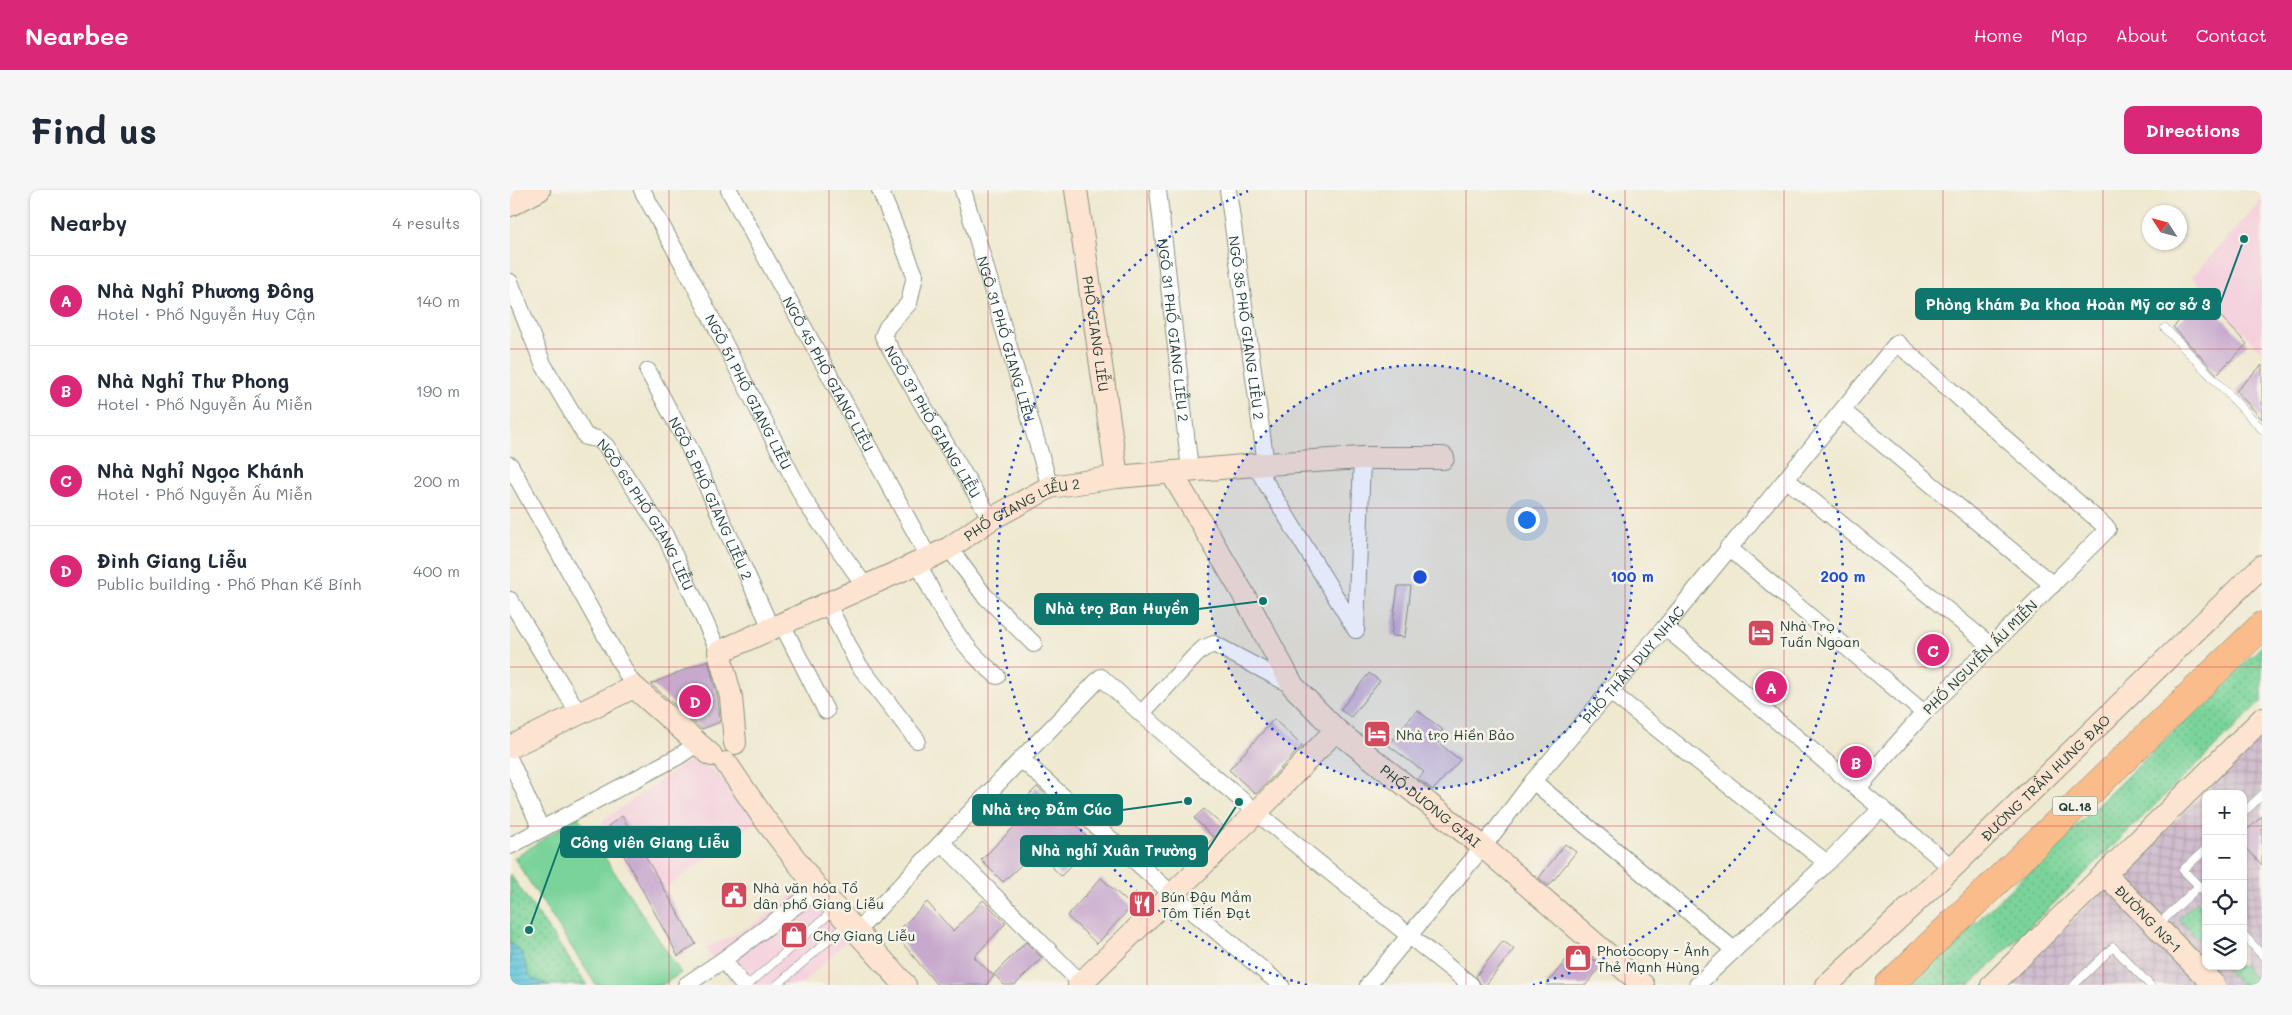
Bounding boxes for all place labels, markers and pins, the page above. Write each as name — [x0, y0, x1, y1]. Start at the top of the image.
callout: Phòng khám Đa khoa Hoàn Mỹ cơ sở 3 — [1916, 289, 2220, 319]
centre of rings — [1411, 568, 1429, 586]
callout: Nhà trọ Ban Huyền — [1035, 594, 1198, 624]
place label: Nhà Trọ Tuấn Ngoan — [1780, 616, 1860, 651]
hotel icon: Nhà Trọ Tuấn Ngoan — [1746, 618, 1776, 648]
pin: C — [1917, 631, 1949, 669]
pin: A — [1755, 668, 1787, 706]
pin: D — [679, 682, 711, 720]
hotel icon: Nhà trọ Hiền Bảo — [1362, 719, 1392, 749]
place label: Nhà trọ Hiền Bảo — [1396, 725, 1514, 744]
pin: B — [1840, 743, 1872, 781]
callout: Nhà trọ Đảm Cúc — [973, 795, 1122, 825]
callout: Công viên Giang Liễu — [561, 827, 740, 857]
callout: Nhà nghỉ Xuân Trường — [1021, 836, 1207, 866]
place label: Nhà văn hóa Tổ dân phố Giang Liễu — [753, 878, 884, 913]
public building icon: Nhà văn hóa Tổ dân phố Giang Liễu — [719, 880, 749, 910]
place label: Bún Đậu Mắm Tôm Tiến Đạt — [1161, 887, 1252, 922]
restaurant icon: Bún Đậu Mắm Tôm Tiến Đạt — [1127, 889, 1157, 919]
shop icon: Chợ Giang Liễu — [779, 920, 809, 950]
place label: Chợ Giang Liễu — [813, 926, 915, 945]
place label: Photocopy - Ảnh Thẻ Mạnh Hùng — [1597, 941, 1709, 976]
shop icon: Photocopy - Ảnh Thẻ Mạnh Hùng — [1563, 943, 1593, 973]

